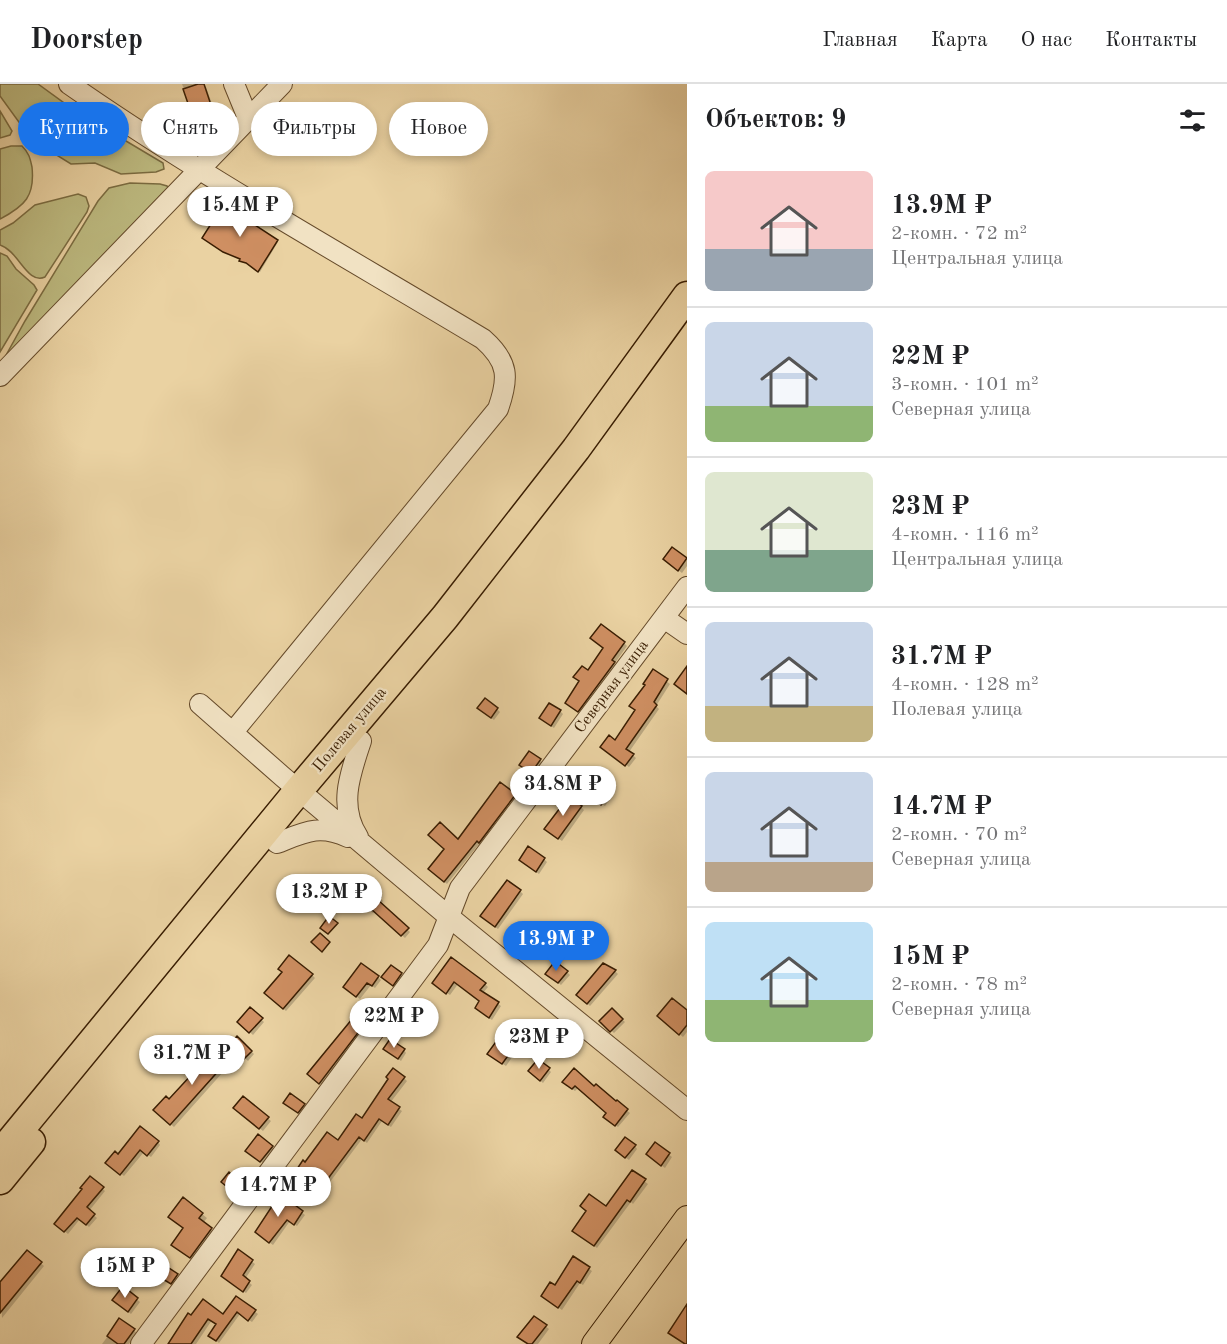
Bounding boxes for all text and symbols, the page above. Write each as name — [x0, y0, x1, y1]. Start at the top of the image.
text: Doorstep — [30, 27, 143, 55]
text: Главная — [822, 30, 898, 51]
text: Карта — [931, 30, 988, 51]
text: О нас — [1021, 30, 1072, 51]
text: Контакты — [1105, 30, 1197, 51]
chip: Купить — [18, 102, 129, 156]
chip: Снять — [141, 102, 239, 156]
chip: Фильтры — [251, 102, 377, 156]
chip: Новое — [389, 102, 488, 156]
icon: filters — [1176, 104, 1209, 137]
text: Объектов: 9 — [705, 107, 846, 133]
pin: 15.4M ₽ — [185, 187, 295, 238]
text: 13.9M ₽ — [891, 193, 992, 219]
icon: home — [753, 195, 825, 267]
text: 15.4M ₽ — [201, 196, 279, 216]
text: 2-комн. · 72 m² — [891, 224, 1027, 244]
text: Центральная улица — [891, 249, 1063, 269]
text: 22M ₽ — [891, 344, 970, 370]
icon: home — [753, 346, 825, 418]
text: 3-комн. · 101 m² — [891, 375, 1039, 395]
text: Северная улица — [891, 400, 1031, 420]
text: 23M ₽ — [891, 494, 970, 520]
icon: home — [753, 496, 825, 568]
text: 4-комн. · 116 m² — [891, 525, 1039, 545]
text: Центральная улица — [891, 550, 1063, 570]
street label: Северная улица — [572, 637, 652, 736]
text: 31.7M ₽ — [891, 644, 992, 670]
icon: home — [753, 646, 825, 718]
text: 4-комн. · 128 m² — [891, 675, 1039, 695]
street label: Полевая улица — [310, 684, 390, 775]
text: Полевая улица — [891, 700, 1023, 720]
pin: 34.8M ₽ — [508, 766, 618, 817]
text: 34.8M ₽ — [524, 775, 602, 795]
text: 14.7M ₽ — [891, 794, 992, 820]
icon: home — [753, 796, 825, 868]
text: 2-комн. · 70 m² — [891, 825, 1027, 845]
text: Северная улица — [891, 850, 1031, 870]
pin: 13.2M ₽ — [274, 874, 384, 925]
text: 13.2M ₽ — [290, 883, 368, 903]
pin: 13.9M ₽ — [501, 921, 611, 972]
text: 13.9M ₽ — [517, 930, 595, 950]
text: 15M ₽ — [891, 944, 970, 970]
icon: home — [753, 946, 825, 1018]
text: 2-комн. · 78 m² — [891, 975, 1027, 995]
pin: 22M ₽ — [352, 998, 436, 1049]
text: Северная улица — [891, 1000, 1031, 1020]
text: 22M ₽ — [364, 1007, 424, 1027]
pin: 23M ₽ — [497, 1019, 581, 1070]
text: 23M ₽ — [509, 1028, 569, 1048]
pin: 31.7M ₽ — [137, 1035, 247, 1086]
text: 31.7M ₽ — [153, 1044, 231, 1064]
pin: 14.7M ₽ — [223, 1167, 333, 1218]
text: 14.7M ₽ — [239, 1176, 317, 1196]
pin: 15M ₽ — [83, 1248, 167, 1299]
text: 15M ₽ — [95, 1257, 155, 1277]

